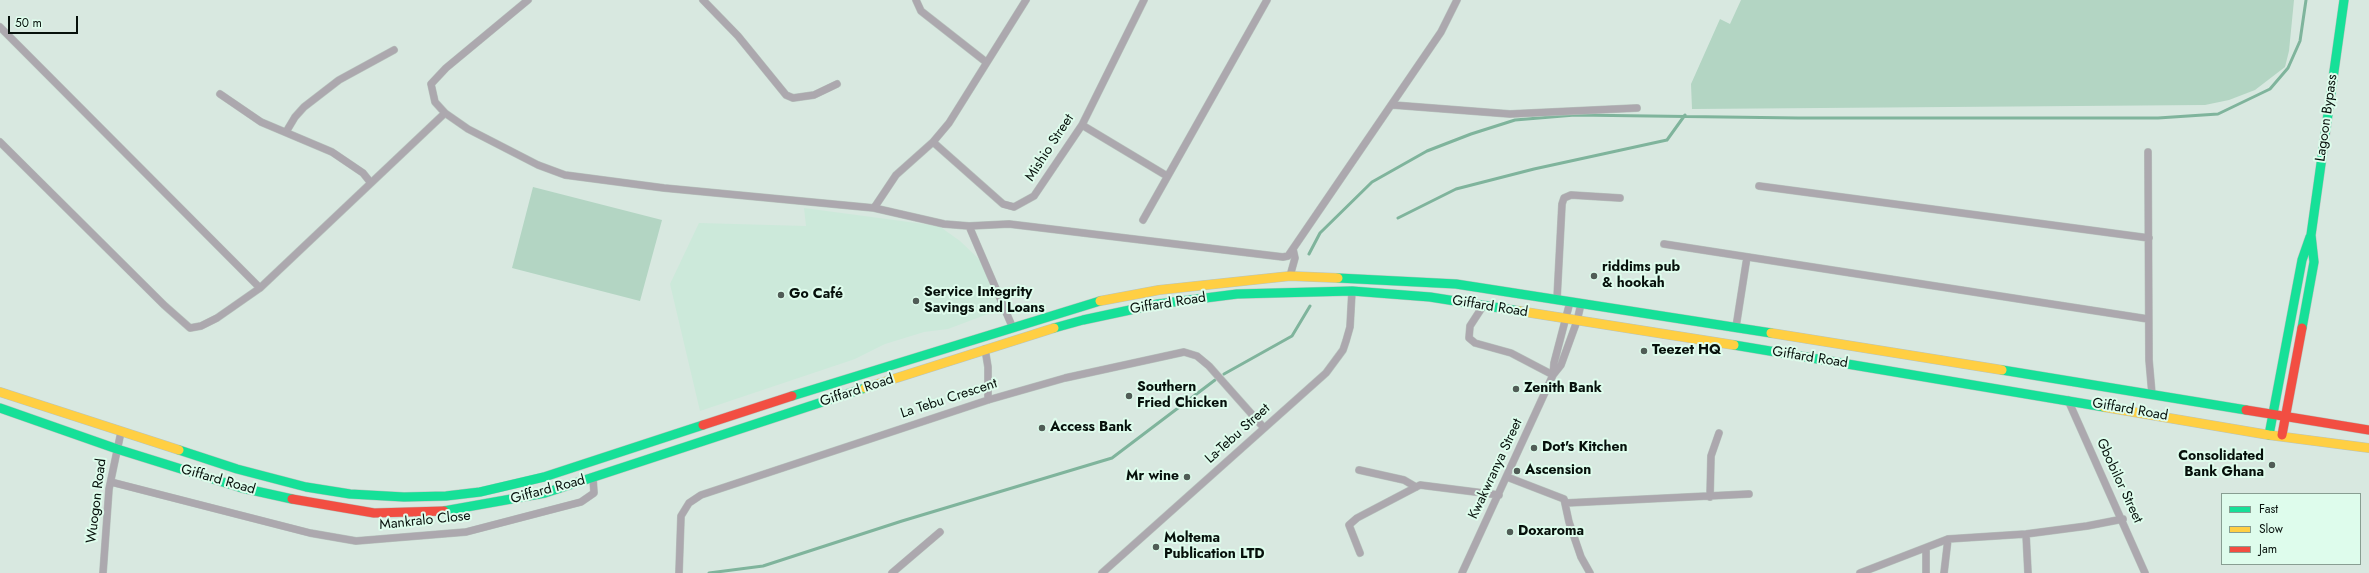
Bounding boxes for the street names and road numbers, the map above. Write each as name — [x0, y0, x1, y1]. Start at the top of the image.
street label: Lagoon Bypass — [2313, 73, 2341, 163]
street label: Mishio Street — [1022, 111, 1078, 185]
street label: Giffard Road — [1129, 290, 1207, 318]
street label: Giffard Road — [1451, 293, 1529, 321]
street label: Giffard Road — [1771, 344, 1849, 372]
street label: Giffard Road — [818, 371, 896, 411]
street label: La Tebu Crescent — [899, 375, 999, 423]
street label: Giffard Road — [2091, 395, 2169, 425]
street label: La-Tebu Street — [1202, 401, 1274, 467]
street label: Kwakwranya Street — [1465, 416, 1527, 522]
street label: Gbobilor Street — [2092, 436, 2146, 526]
street label: Wuogon Road — [83, 458, 111, 544]
street label: Giffard Road — [179, 461, 257, 499]
street label: Giffard Road — [509, 472, 587, 508]
street label: Mankralo Close — [379, 508, 471, 534]

